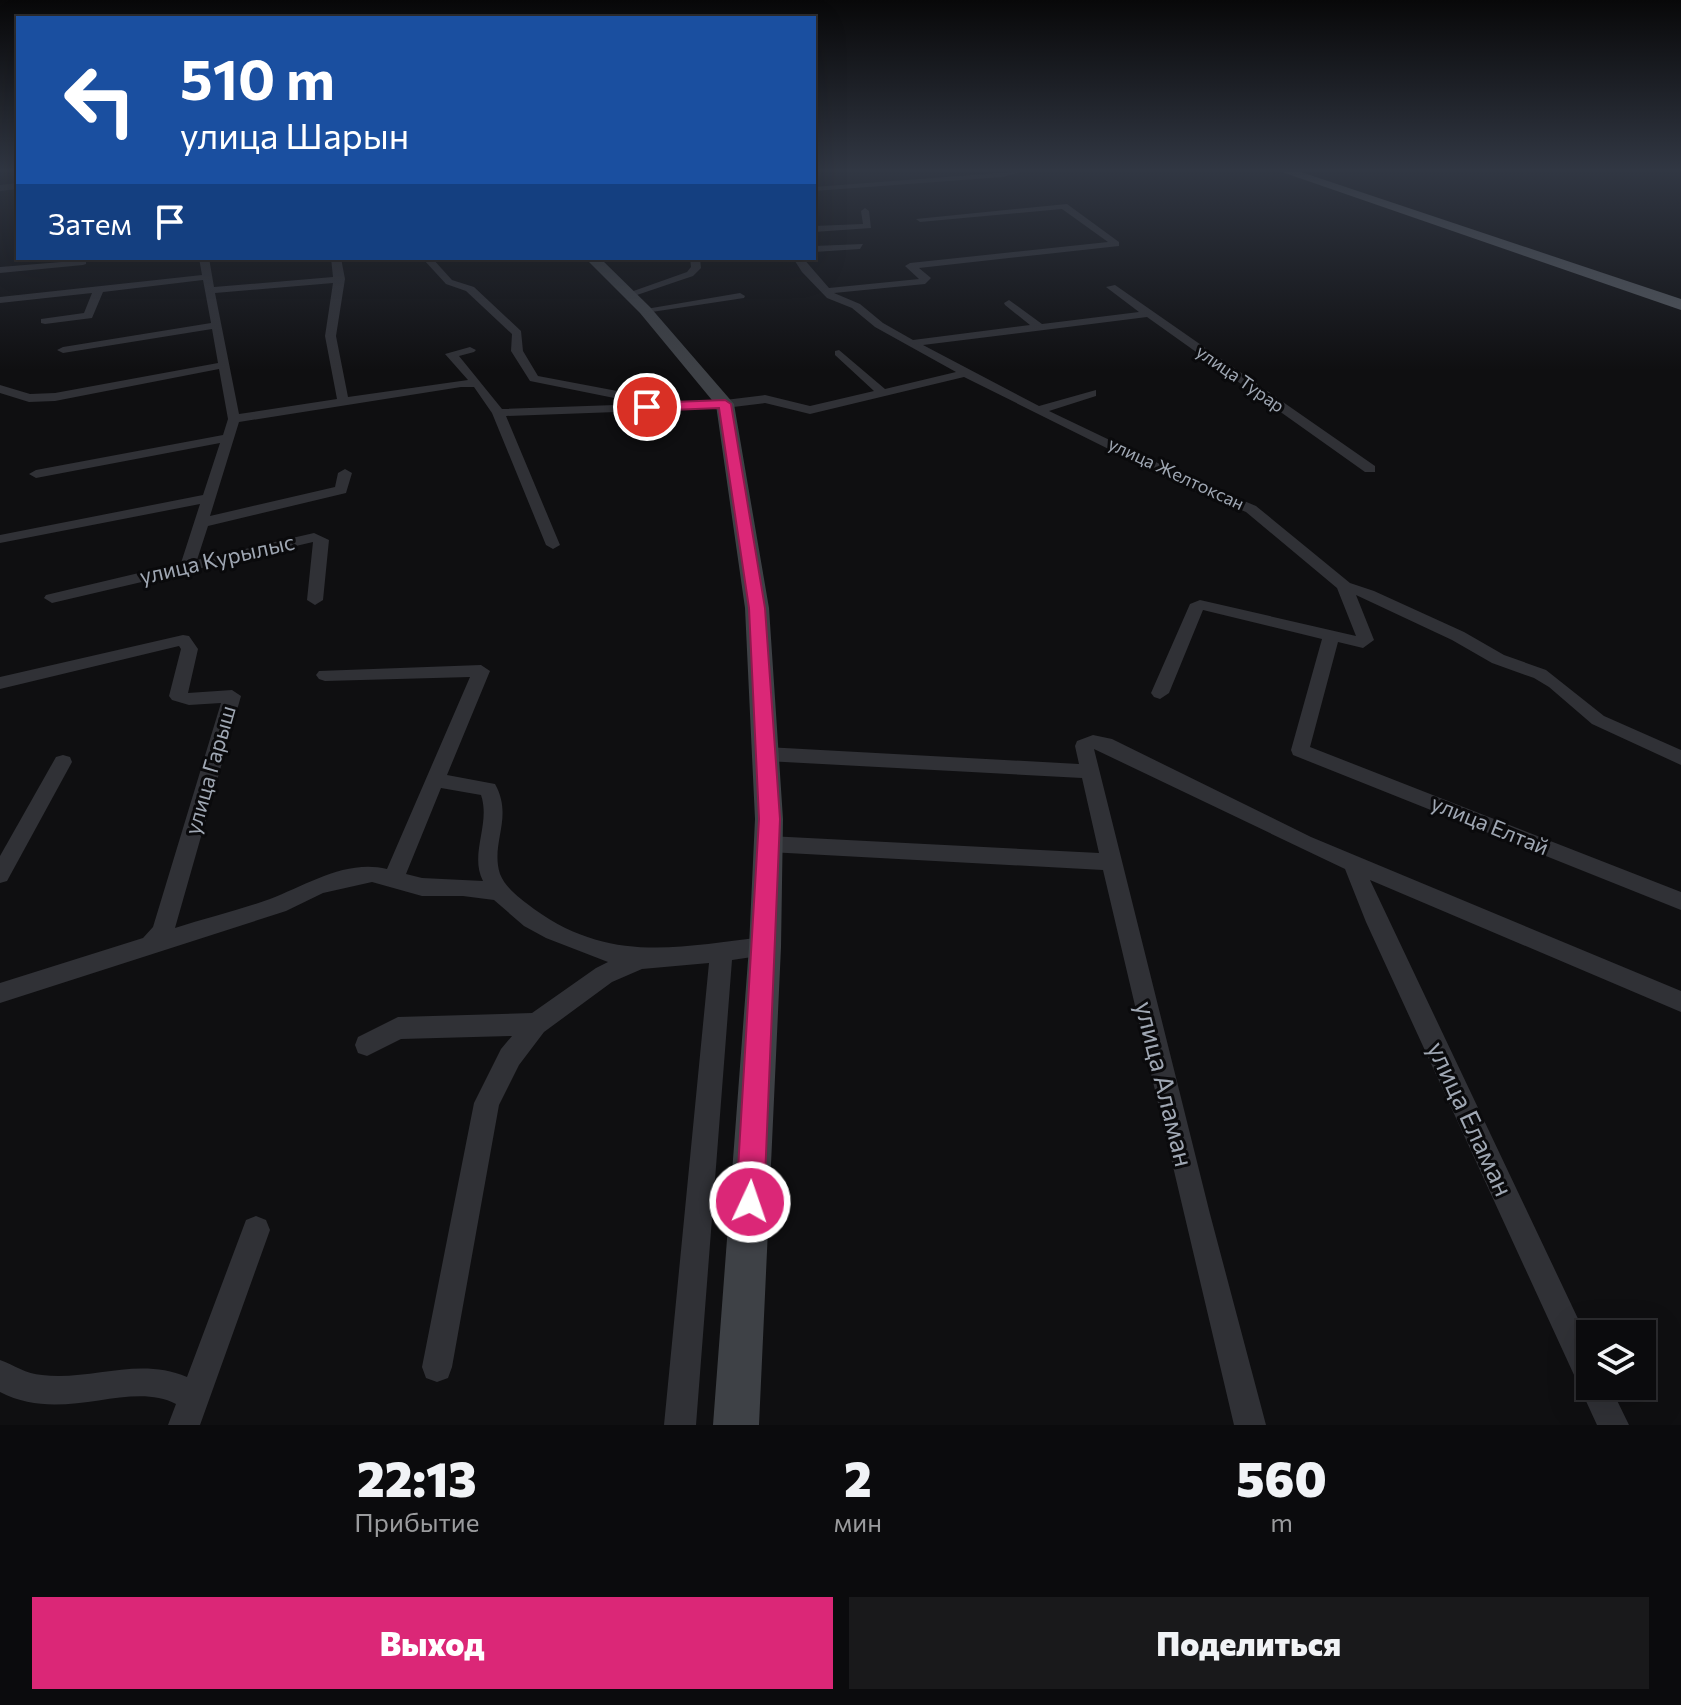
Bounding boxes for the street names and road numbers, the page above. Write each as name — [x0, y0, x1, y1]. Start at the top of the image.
street label: улица Турар — [1192, 340, 1289, 417]
street label: улица Желтоксан — [1105, 432, 1248, 514]
street label: улица Курылыс — [137, 528, 297, 589]
street label: улица Гарыш — [178, 702, 241, 838]
street label: улица Елтай — [1427, 789, 1553, 860]
street label: улица Аламан — [1130, 998, 1201, 1170]
street label: улица Еламан — [1422, 1036, 1521, 1201]

